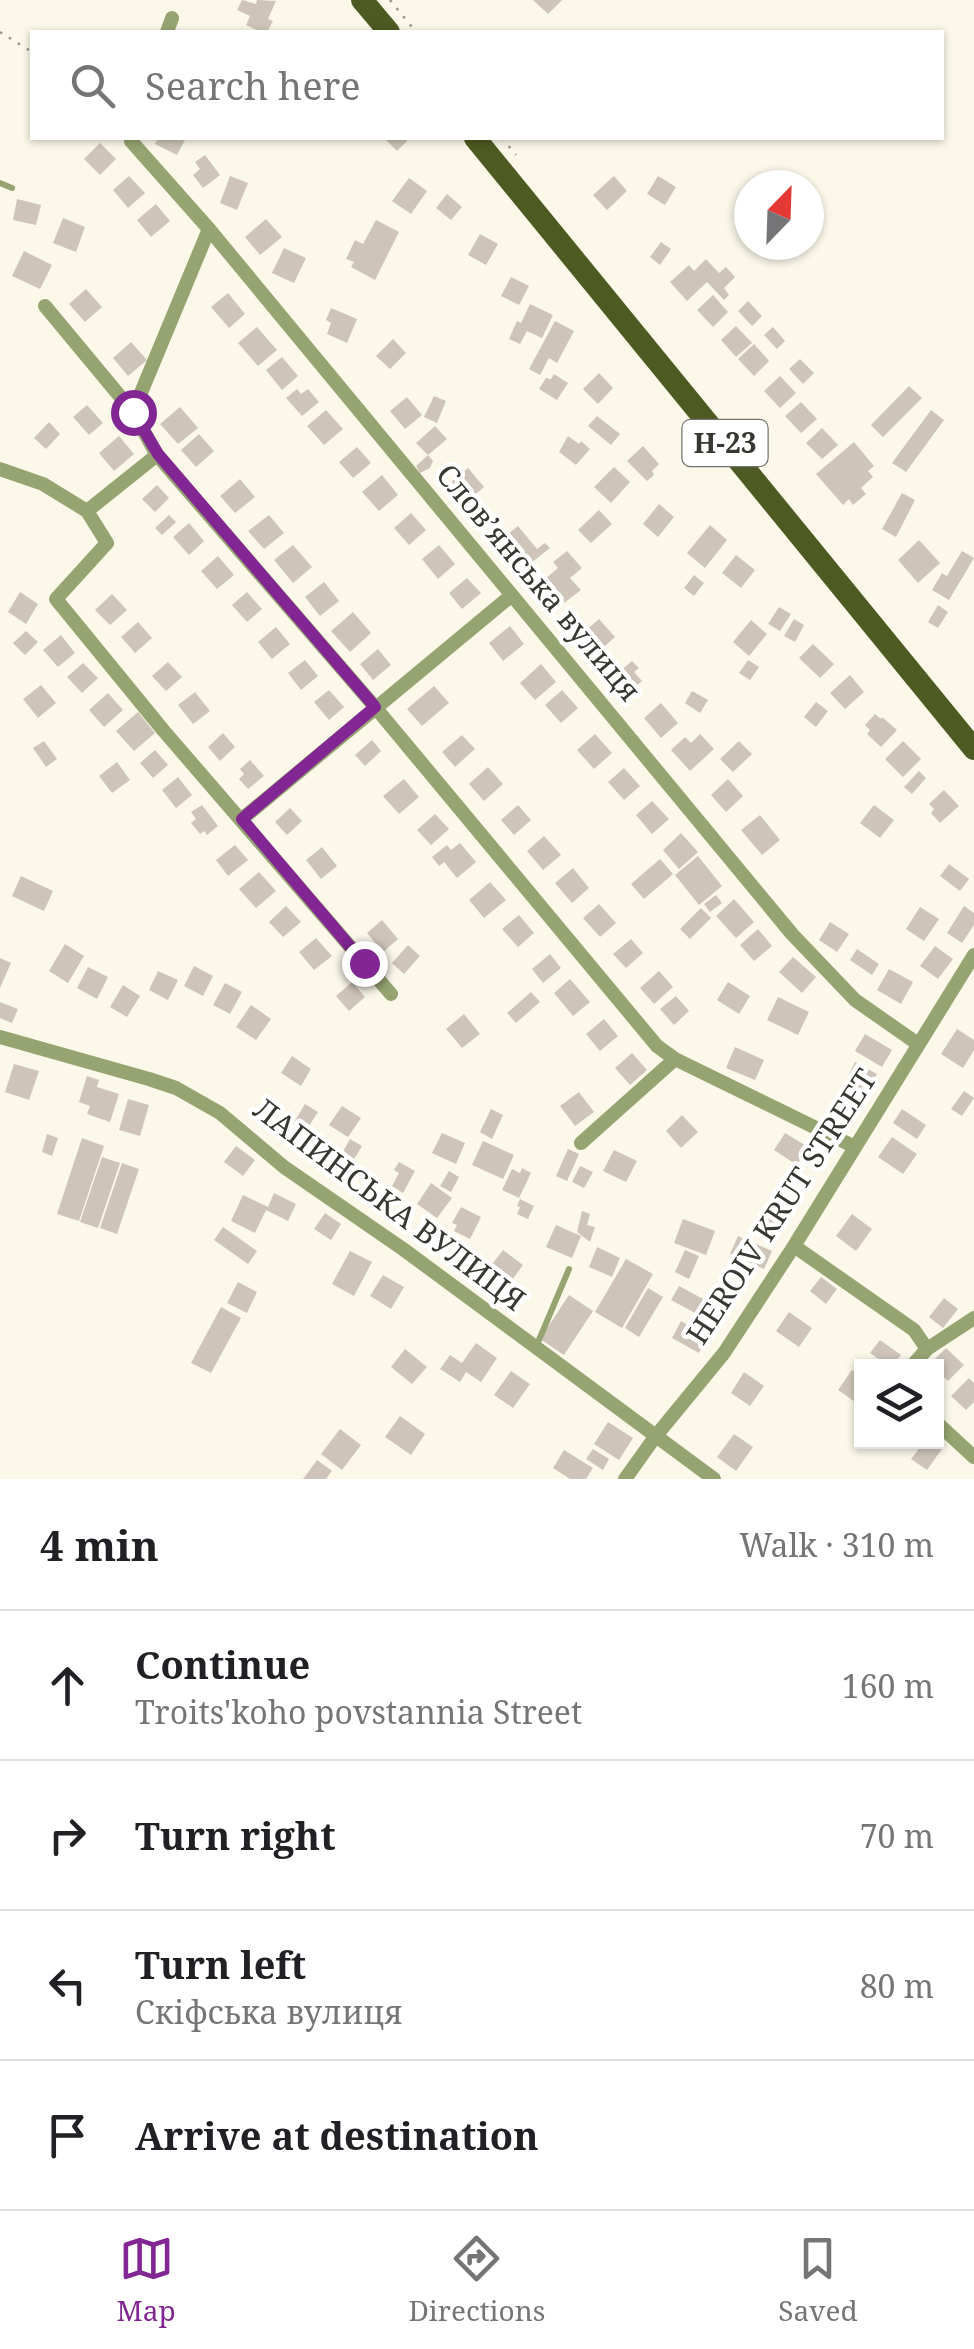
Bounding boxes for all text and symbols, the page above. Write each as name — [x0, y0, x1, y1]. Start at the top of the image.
search box — [30, 30, 944, 140]
icon: search — [65, 58, 120, 113]
text: Search here — [145, 59, 361, 111]
north arrow — [734, 170, 824, 260]
route start — [111, 390, 157, 436]
road number: Н-23 — [682, 420, 768, 466]
street label: Словʼянська вулиця — [428, 455, 651, 709]
route end — [342, 941, 388, 987]
street label: HEROIV KRUT STREET — [676, 1061, 885, 1352]
street label: ЛАПИНСЬКА ВУЛИЦЯ — [246, 1088, 534, 1320]
map controls — [854, 1359, 944, 1449]
button: layers — [854, 1359, 944, 1449]
text: 4 min — [40, 1516, 159, 1573]
text: Walk · 310 m — [739, 1523, 934, 1566]
text: Continue — [135, 1638, 310, 1690]
icon: ahead — [40, 1658, 95, 1713]
text: 160 m — [842, 1664, 934, 1707]
text: Troits'koho povstannia Street — [135, 1690, 582, 1733]
icon: right — [40, 1808, 95, 1863]
text: Turn right — [135, 1809, 336, 1861]
text: 70 m — [860, 1814, 934, 1857]
text: Turn left — [135, 1938, 306, 1990]
icon: left — [40, 1958, 95, 2013]
text: 80 m — [860, 1964, 934, 2007]
text: Скіфська вулиця — [135, 1990, 403, 2033]
icon: arrive — [40, 2108, 95, 2163]
text: Arrive at destination — [135, 2109, 539, 2161]
tab: Map — [116, 2231, 176, 2329]
tab: Directions — [408, 2231, 545, 2329]
tab: Saved — [778, 2231, 858, 2329]

